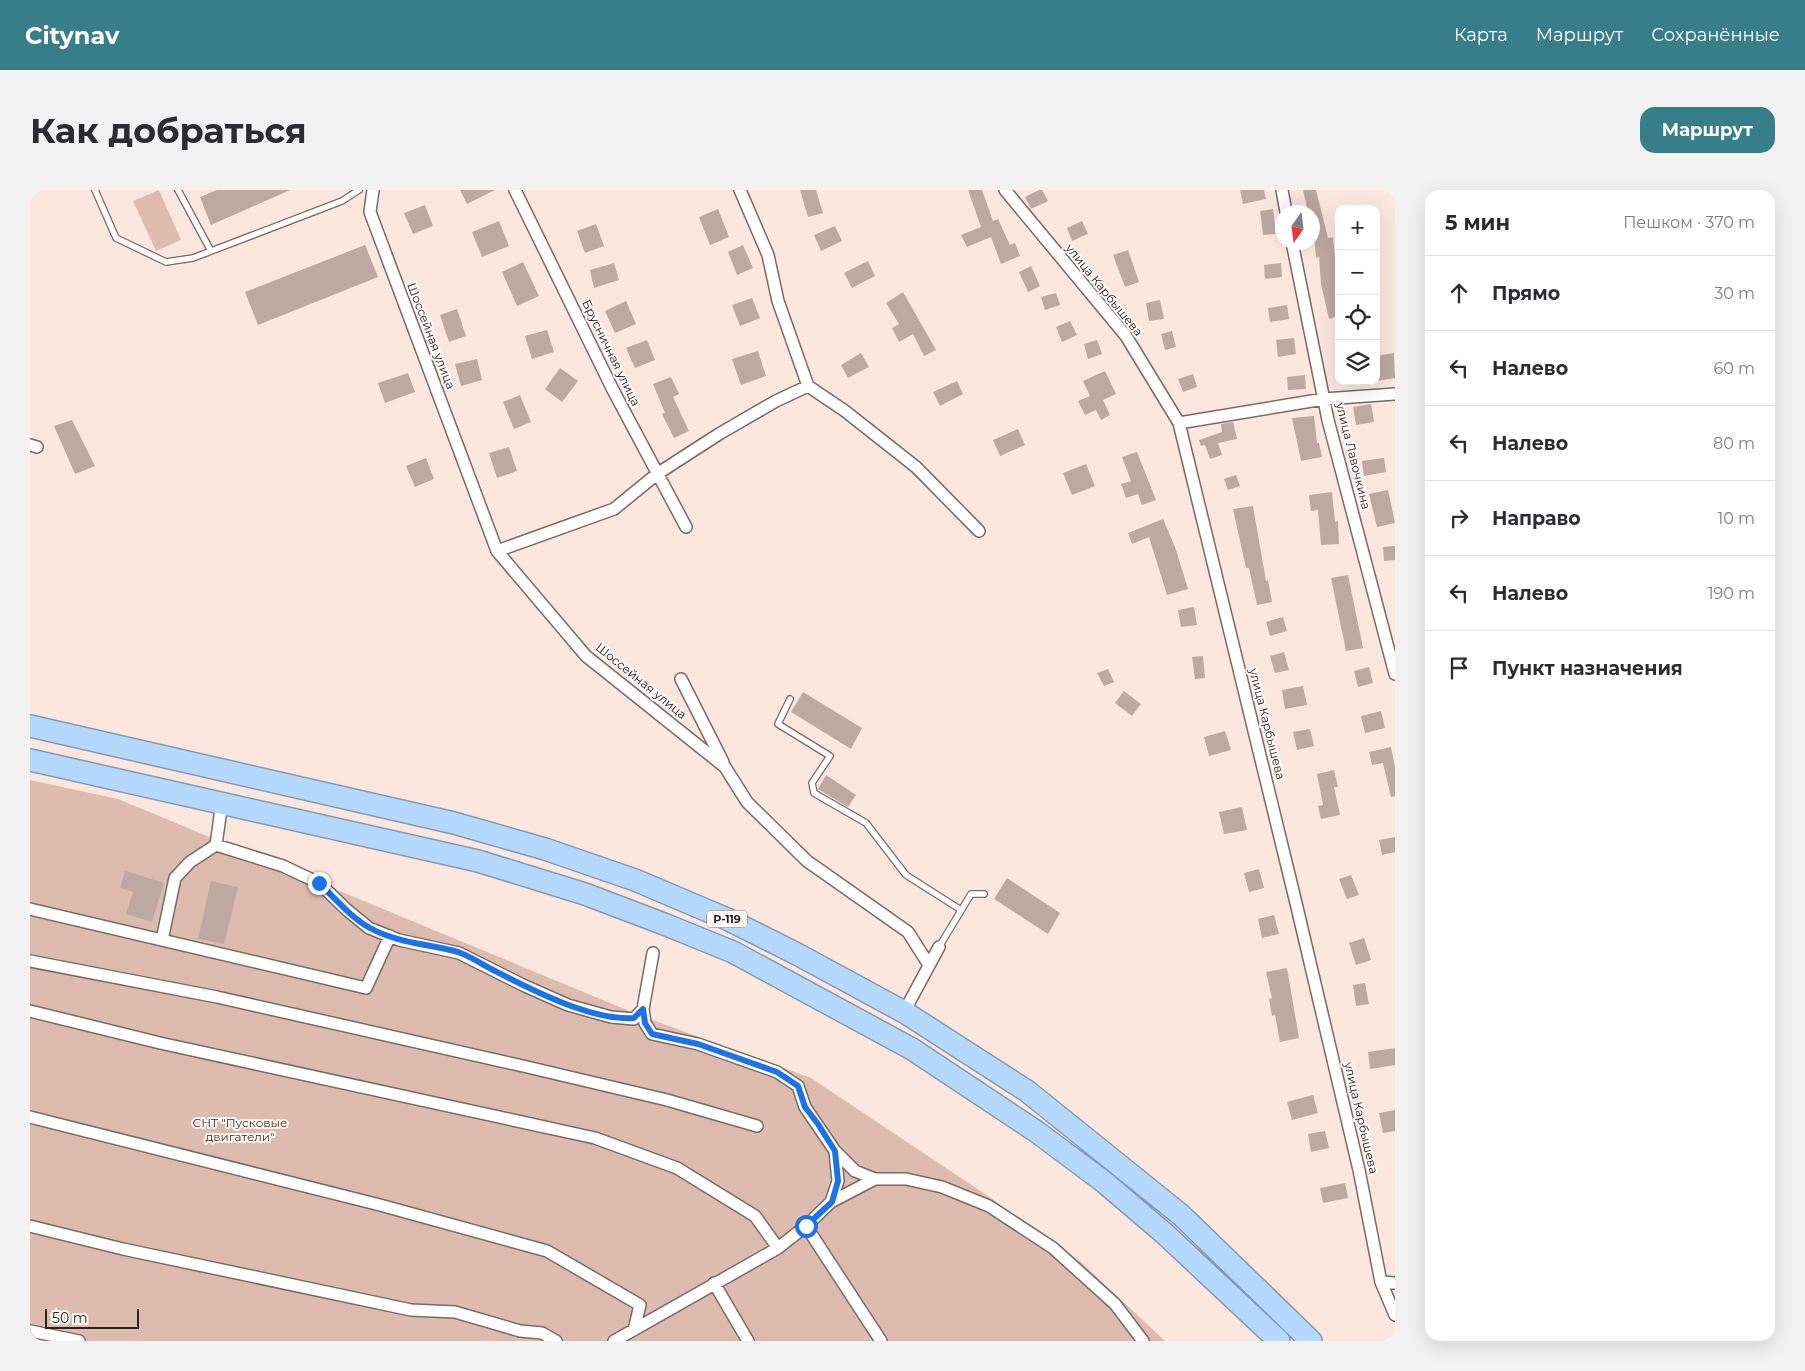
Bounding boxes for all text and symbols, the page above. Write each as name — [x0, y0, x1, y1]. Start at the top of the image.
text: Citynav — [25, 21, 119, 50]
text: Карта — [1454, 24, 1508, 46]
text: Маршрут — [1536, 24, 1623, 46]
text: Сохранённые — [1651, 24, 1780, 46]
button: Маршрут — [1640, 107, 1775, 153]
text: Как добраться — [30, 109, 307, 152]
north arrow — [1275, 205, 1320, 250]
map controls — [1335, 205, 1380, 385]
button: + — [1335, 205, 1380, 250]
text: 5 мин — [1445, 210, 1510, 235]
text: Пешком · 370 m — [1623, 213, 1755, 232]
street label: улица Карбышева — [1062, 240, 1146, 339]
button: − — [1335, 250, 1380, 295]
icon: ahead — [1445, 279, 1473, 307]
street label: Шоссейная улица — [404, 281, 459, 391]
text: Прямо — [1492, 282, 1560, 305]
text: 30 m — [1714, 284, 1755, 303]
button: locate — [1335, 295, 1380, 340]
street label: Брусничная улица — [579, 297, 644, 408]
button: layers — [1335, 340, 1380, 385]
icon: left — [1445, 354, 1473, 382]
text: Налево — [1492, 357, 1568, 380]
text: 60 m — [1713, 359, 1755, 378]
street label: улица Лавочкина — [1333, 400, 1374, 511]
icon: left — [1445, 429, 1473, 457]
text: Налево — [1492, 432, 1568, 455]
text: 80 m — [1713, 434, 1755, 453]
icon: right — [1445, 504, 1473, 532]
text: Направо — [1492, 507, 1581, 530]
text: 10 m — [1717, 509, 1755, 528]
icon: left — [1445, 579, 1473, 607]
text: Налево — [1492, 582, 1568, 605]
text: 190 m — [1708, 584, 1755, 603]
street label: Шоссейная улица — [593, 639, 690, 722]
icon: arrive — [1445, 654, 1473, 682]
text: Пункт назначения — [1492, 657, 1683, 680]
street label: улица Карбышева — [1246, 666, 1289, 781]
route end — [308, 872, 331, 895]
road number: Р-119 — [707, 911, 747, 928]
street label: улица Карбышева — [1341, 1060, 1382, 1175]
park label: СНТ "Пусковые двигатели" — [193, 1115, 287, 1144]
route start — [795, 1215, 818, 1238]
scale bar — [45, 1306, 139, 1329]
text: 50 m — [52, 1309, 88, 1327]

